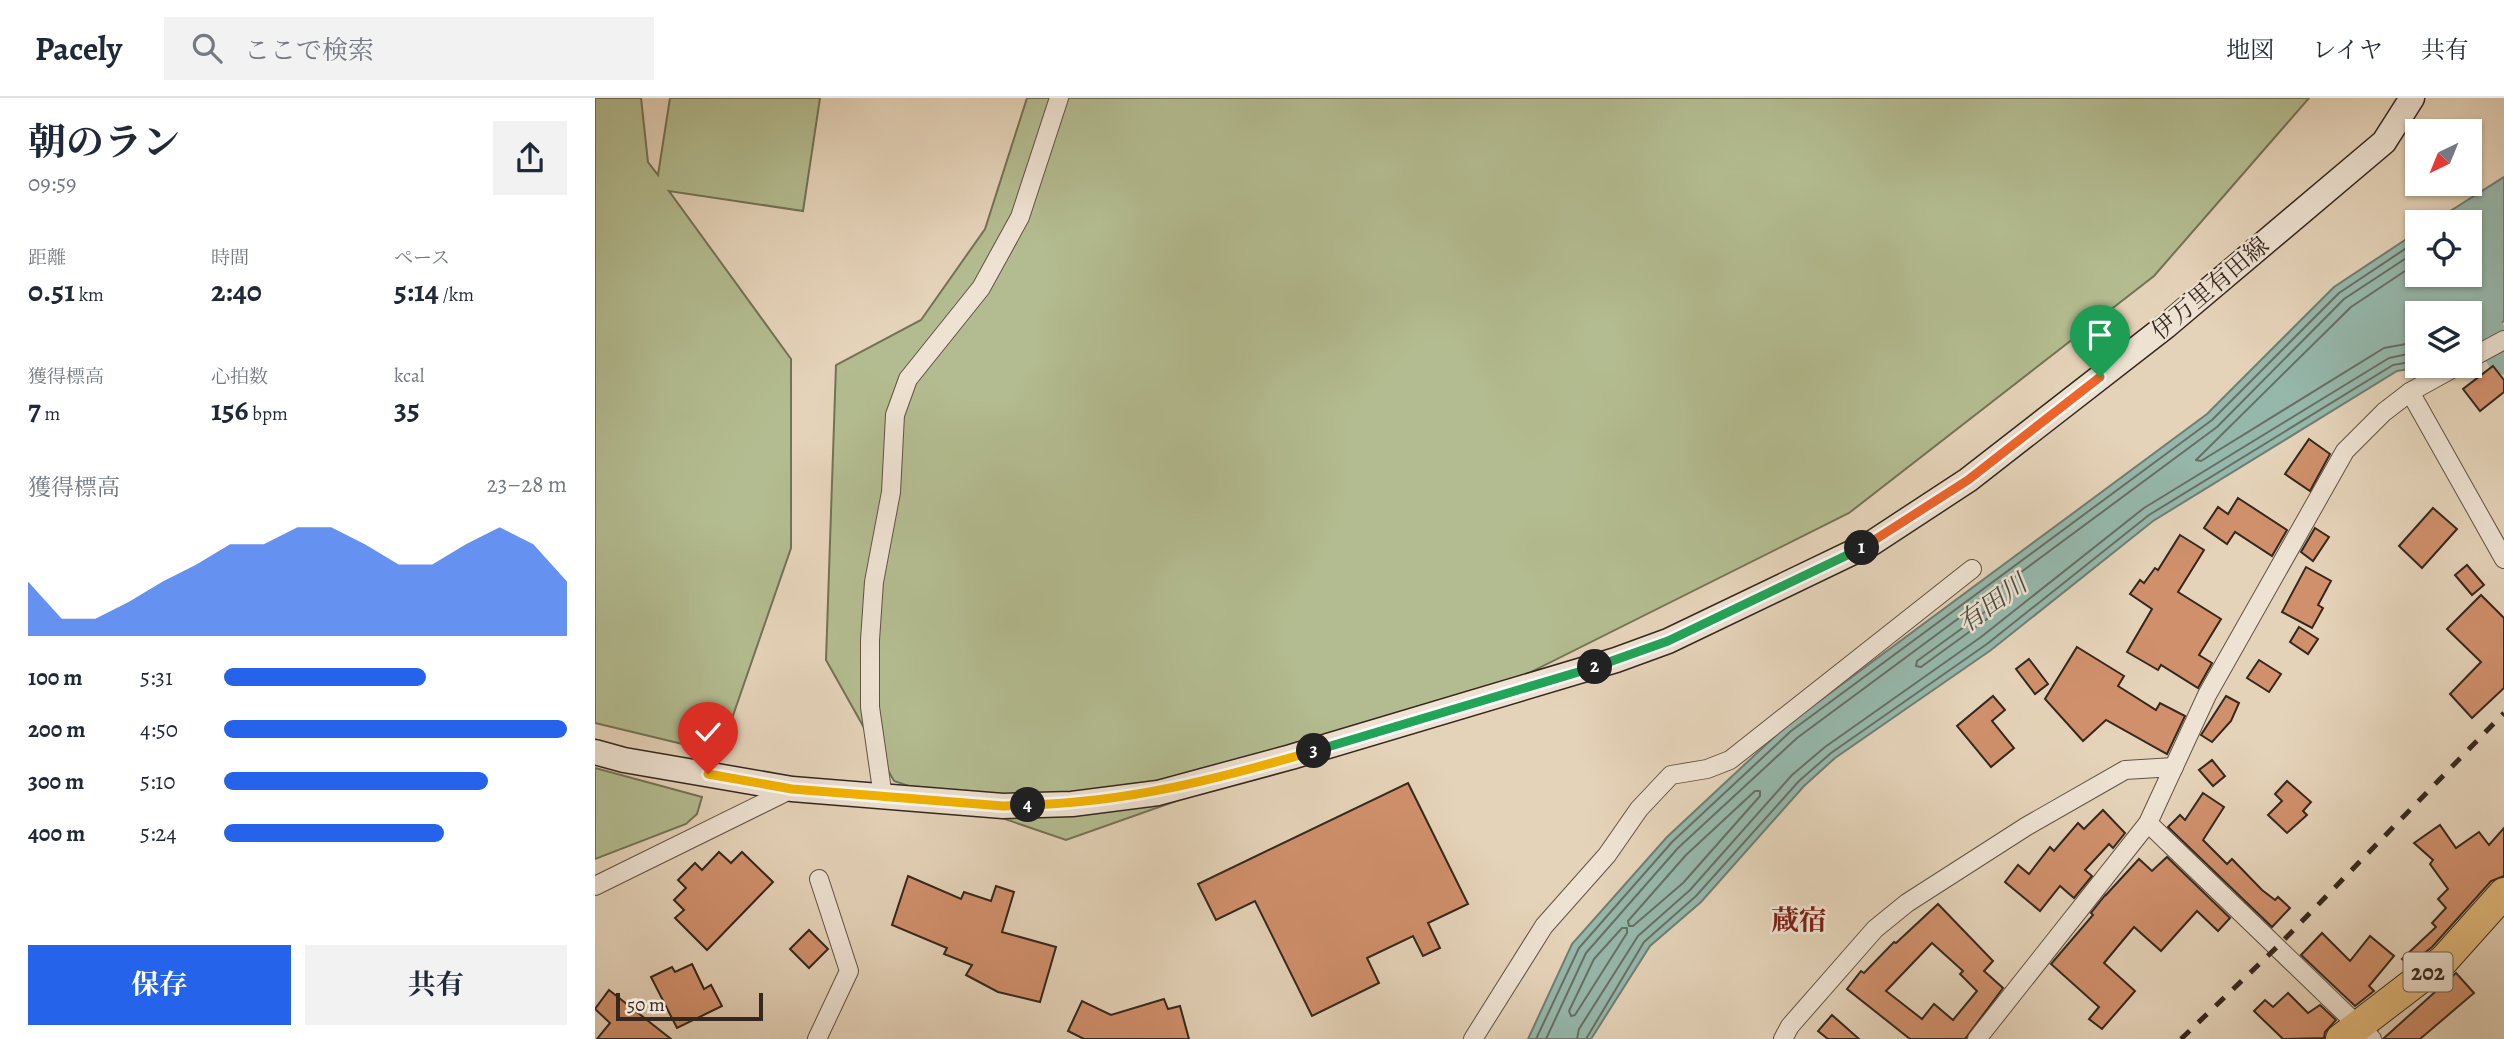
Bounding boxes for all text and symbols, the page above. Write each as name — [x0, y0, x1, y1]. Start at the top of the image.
search box — [164, 17, 654, 80]
text: Pacely — [35, 26, 122, 71]
icon: search — [188, 29, 226, 67]
text: ここで検索 — [244, 33, 374, 68]
text: 地図 — [2226, 34, 2274, 66]
text: レイヤ — [2312, 34, 2383, 66]
text: 共有 — [2421, 34, 2469, 66]
text: 朝のラン — [28, 116, 180, 168]
north arrow — [2405, 119, 2481, 196]
map controls — [2405, 119, 2482, 378]
button: share — [493, 121, 567, 195]
text: 09:59 — [28, 168, 77, 199]
button: locate — [2405, 210, 2482, 287]
street label: 伊万里有田線 — [2145, 229, 2275, 347]
text: 距離 — [28, 245, 66, 271]
text: 時間 — [211, 245, 249, 271]
text: ペース — [394, 245, 450, 271]
text: 0.51 — [28, 271, 75, 311]
text: 2:40 — [211, 271, 262, 311]
text: 5:14 — [394, 271, 439, 311]
text: km — [75, 282, 104, 308]
text: /km — [439, 282, 474, 308]
button: layers — [2405, 301, 2482, 378]
pin — [2070, 305, 2130, 377]
icon: arrive — [2081, 316, 2119, 354]
text: kcal — [394, 363, 424, 389]
text: 獲得標高 — [28, 364, 104, 390]
text: 心拍数 — [211, 364, 268, 390]
text: 35 — [394, 389, 420, 429]
text: 7 — [28, 390, 41, 430]
text: 156 — [211, 390, 249, 430]
text: m — [41, 401, 60, 427]
text: bpm — [249, 401, 288, 427]
text: 23–28 m — [487, 469, 567, 500]
text: 獲得標高 — [28, 472, 120, 503]
pin: 1 — [1845, 531, 1879, 566]
text: 1 — [1858, 534, 1865, 560]
water label: 有田川 — [1950, 565, 2037, 640]
pin: 2 — [1577, 650, 1613, 684]
text: 2 — [1590, 653, 1599, 679]
text: 100 m — [28, 662, 83, 693]
text: 5:31 — [140, 662, 173, 693]
pin — [678, 702, 738, 774]
icon: check — [689, 713, 727, 751]
text: 200 m — [28, 714, 86, 745]
text: 4:50 — [140, 714, 178, 745]
pin: 3 — [1297, 734, 1331, 768]
text: 3 — [1309, 737, 1318, 763]
text: 300 m — [28, 766, 84, 797]
text: 5:10 — [140, 766, 176, 797]
pin: 4 — [1011, 788, 1045, 822]
text: 4 — [1023, 791, 1032, 817]
text: 400 m — [28, 818, 85, 849]
text: 5:24 — [140, 818, 177, 849]
district label: 蔵宿 — [1771, 902, 1827, 940]
button: 保存 — [28, 945, 291, 1025]
button: 共有 — [305, 945, 567, 1025]
road number: 202 — [2403, 952, 2452, 992]
scale bar — [616, 990, 763, 1022]
text: 50 m — [627, 992, 665, 1018]

